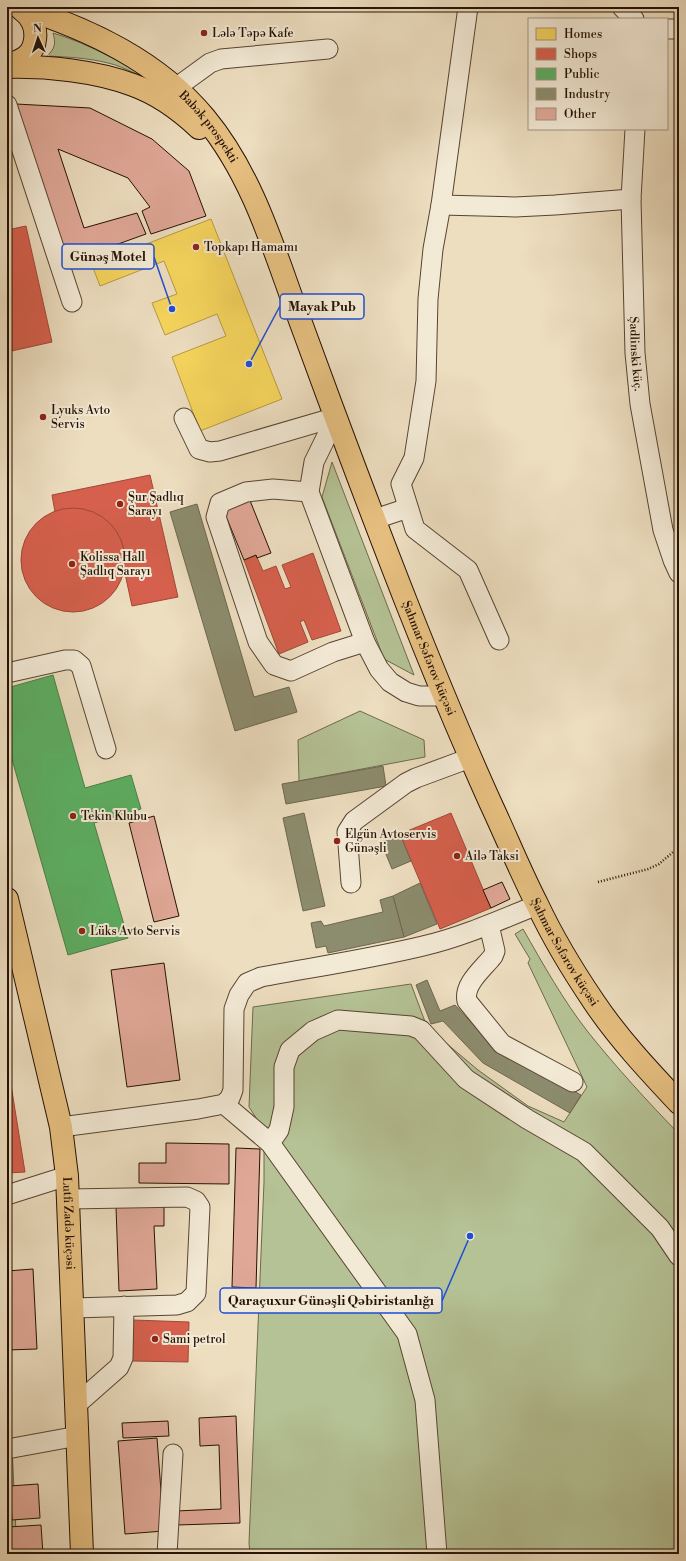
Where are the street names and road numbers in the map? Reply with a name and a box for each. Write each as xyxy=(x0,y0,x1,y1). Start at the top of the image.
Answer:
street label: Babək prospekti xyxy=(175,87,241,166)
street label: Şadlinski küç. xyxy=(626,316,646,392)
street label: Şahmar Səfərov küçəsi xyxy=(398,599,459,718)
street label: Şahmar Səfərov küçəsi xyxy=(527,895,602,1009)
street label: Lutfi Zadə küçəsi xyxy=(59,1177,78,1270)

